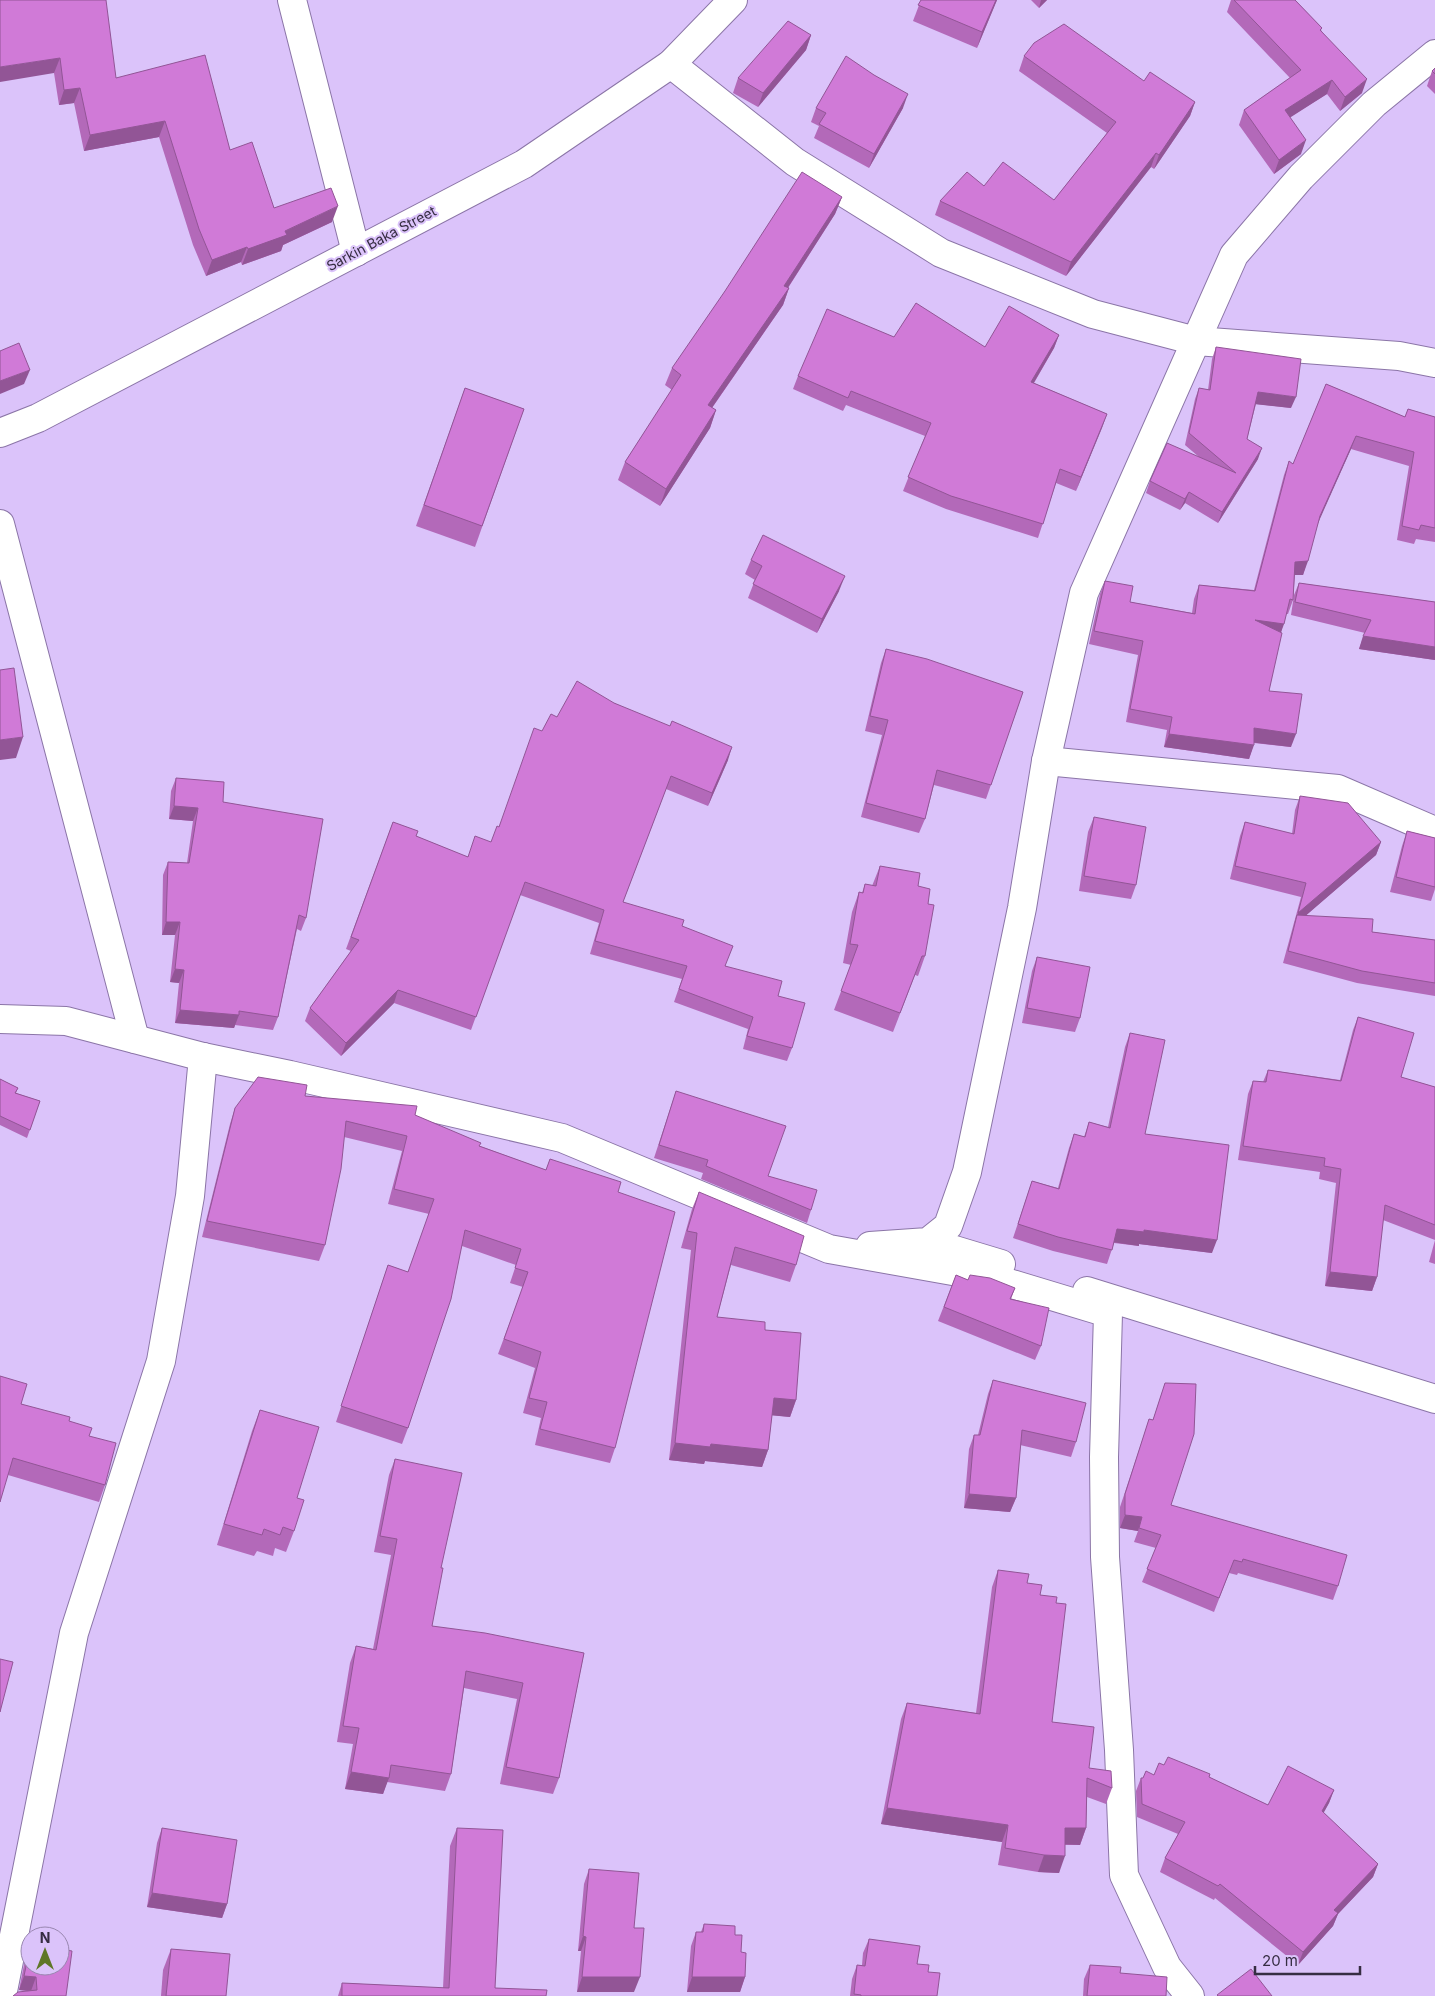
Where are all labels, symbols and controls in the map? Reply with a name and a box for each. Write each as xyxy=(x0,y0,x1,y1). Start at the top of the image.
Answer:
street label: Sarkin Baka Street xyxy=(323,202,439,274)
north arrow xyxy=(20,1926,70,1976)
text: N xyxy=(40,1929,50,1946)
scale bar xyxy=(1255,1944,1360,1976)
text: 20 m xyxy=(1262,1951,1298,1970)

